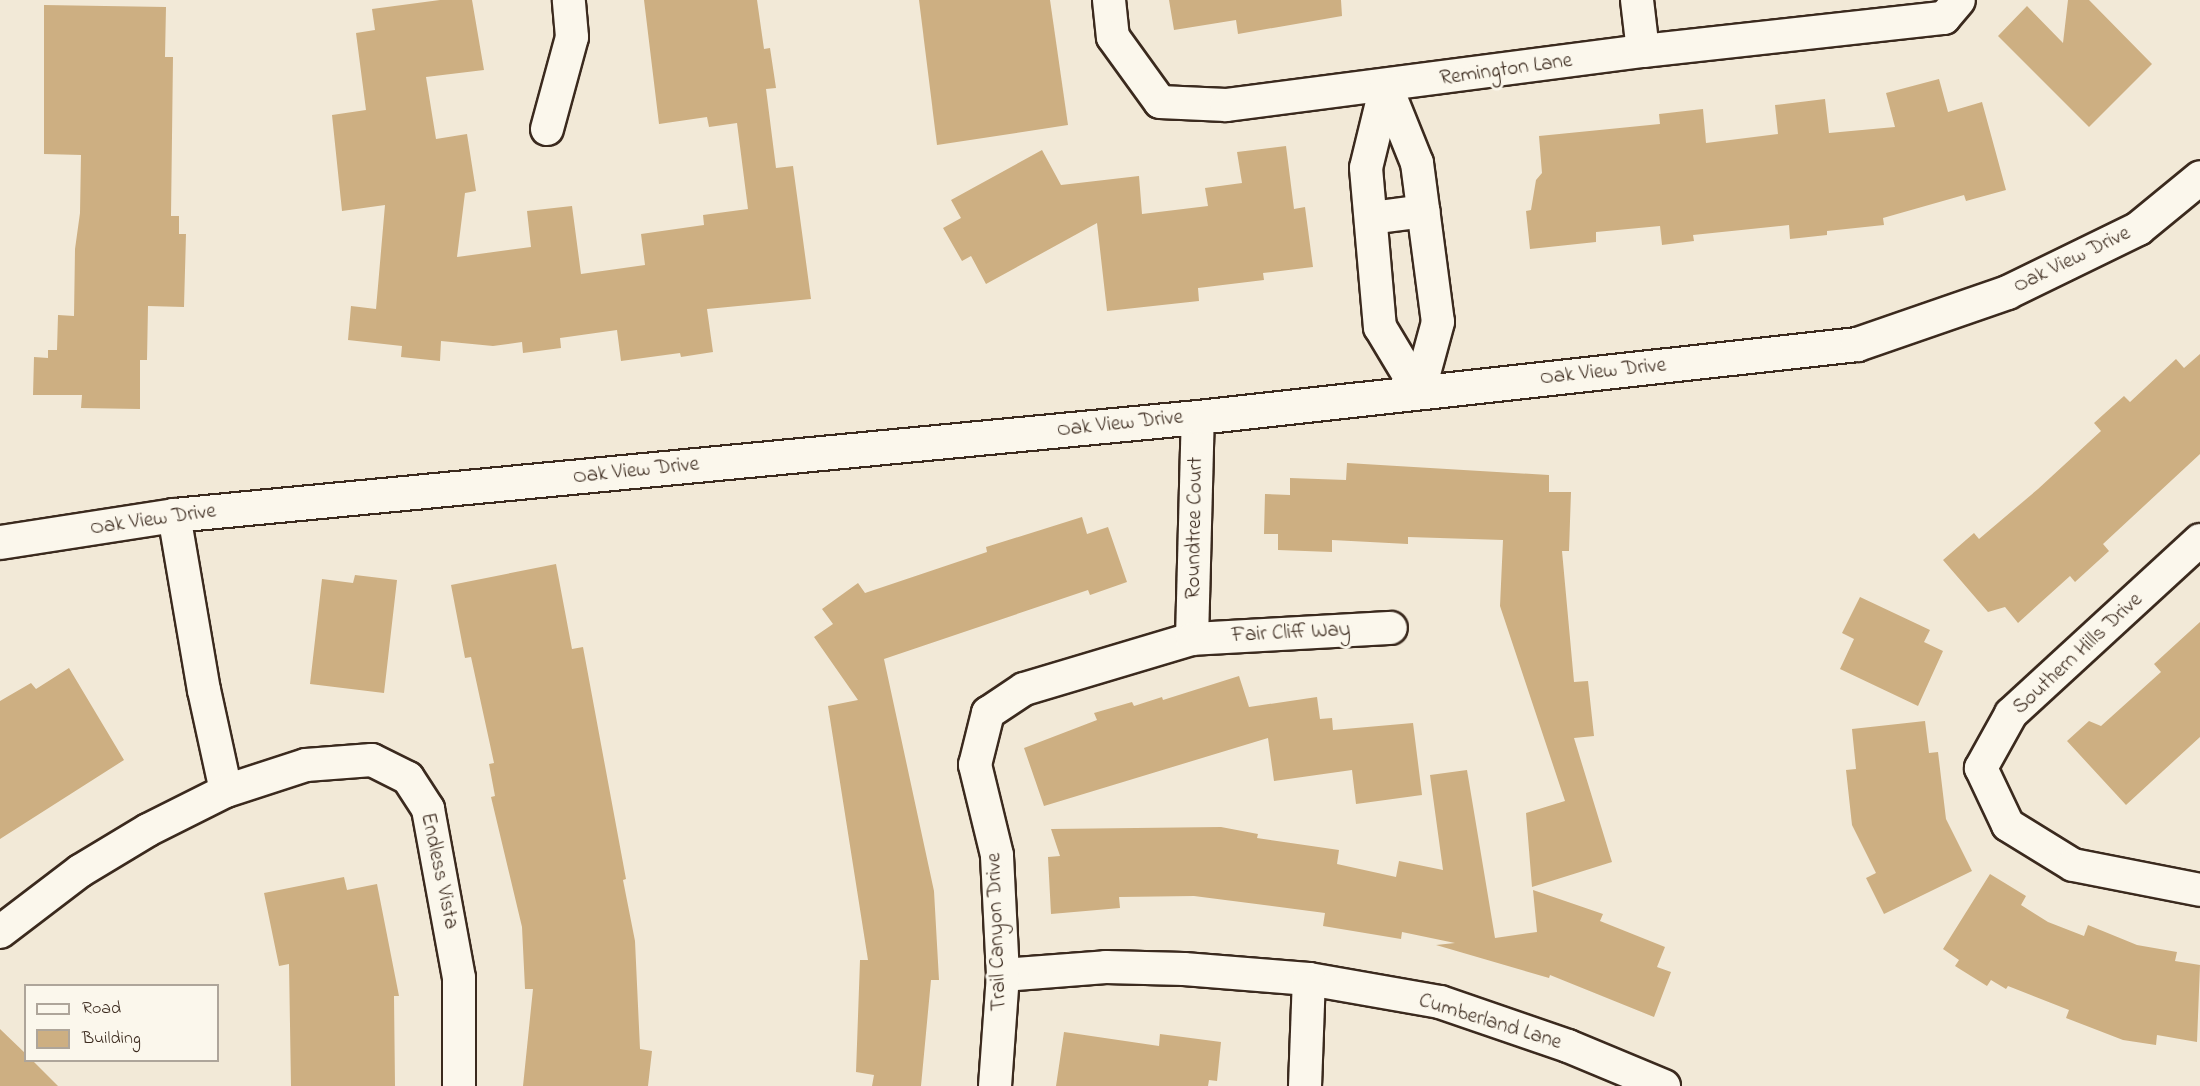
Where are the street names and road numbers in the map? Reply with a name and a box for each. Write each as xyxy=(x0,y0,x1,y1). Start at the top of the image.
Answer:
street label: Remington Lane xyxy=(1438,48,1574,92)
street label: Oak View Drive xyxy=(2010,221,2134,299)
street label: Oak View Drive xyxy=(1539,353,1667,391)
street label: Oak View Drive xyxy=(1056,405,1184,443)
street label: Oak View Drive xyxy=(572,452,700,490)
street label: Roundtree Court xyxy=(1181,457,1209,599)
street label: Oak View Drive xyxy=(89,499,217,541)
street label: Southern Hills Drive xyxy=(2008,588,2148,720)
street label: Fair Cliff Way xyxy=(1231,617,1351,649)
street label: Endless Vista xyxy=(414,811,464,931)
street label: Trail Canyon Drive xyxy=(982,852,1012,1012)
street label: Cumberland Lane xyxy=(1416,988,1564,1056)

